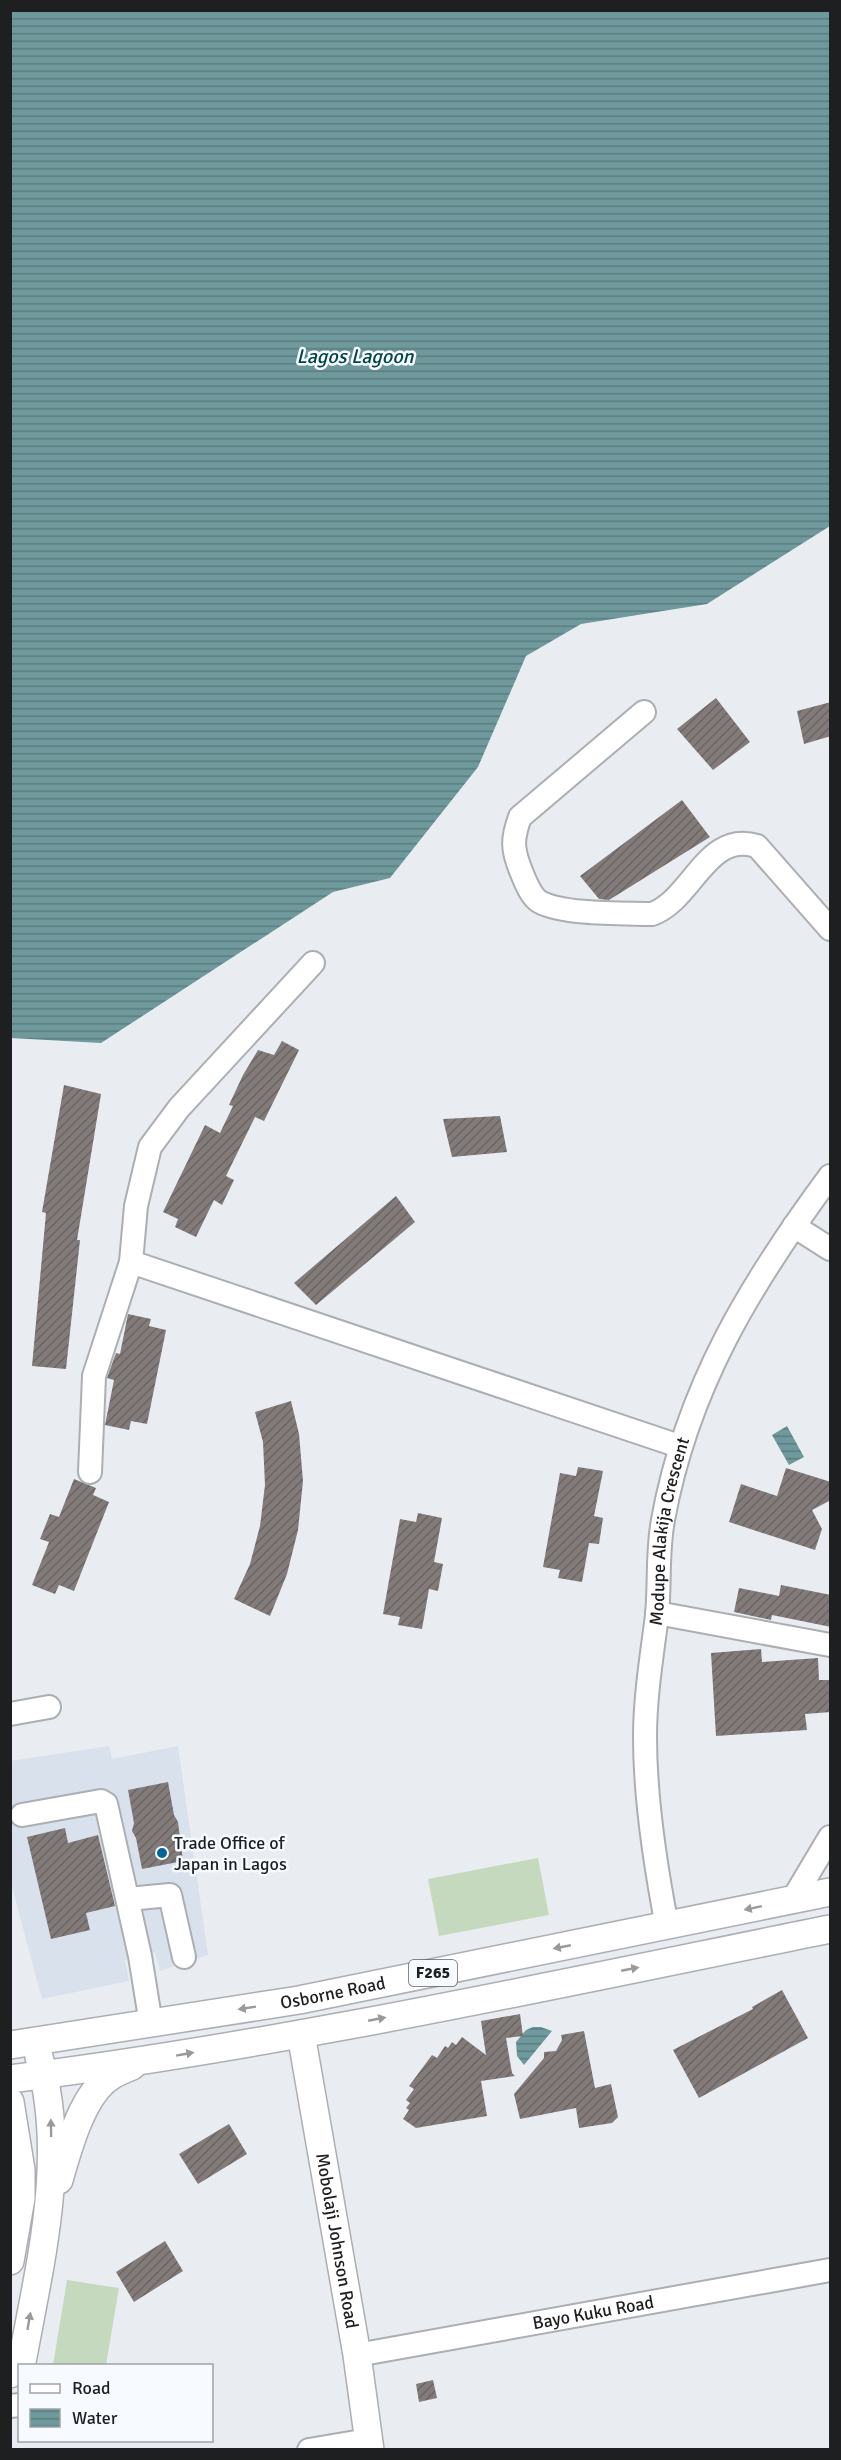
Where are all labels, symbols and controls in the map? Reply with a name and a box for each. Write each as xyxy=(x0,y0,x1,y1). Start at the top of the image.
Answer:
water label: Lagos Lagoon xyxy=(297,344,415,369)
street label: Modupe Alakija Crescent xyxy=(645,1434,694,1627)
place label: Trade Office of Japan in Lagos xyxy=(174,1832,287,1875)
marker: Trade Office of Japan in Lagos xyxy=(155,1846,169,1860)
one-way arrow xyxy=(743,1904,762,1913)
one-way arrow xyxy=(552,1943,571,1953)
road number: F265 xyxy=(409,1960,457,1986)
one-way arrow xyxy=(620,1964,639,1973)
street label: Osborne Road xyxy=(279,1972,387,2014)
one-way arrow xyxy=(237,2004,256,2013)
one-way arrow xyxy=(367,2014,386,2023)
one-way arrow xyxy=(175,2049,194,2058)
one-way arrow xyxy=(46,2118,56,2137)
street label: Mobolaji Johnson Road xyxy=(311,2151,363,2330)
street label: Bayo Kuku Road xyxy=(531,2291,656,2334)
one-way arrow xyxy=(25,2311,34,2330)
legend xyxy=(18,2364,213,2442)
text: Road xyxy=(72,2377,111,2399)
text: Water xyxy=(72,2407,118,2429)

